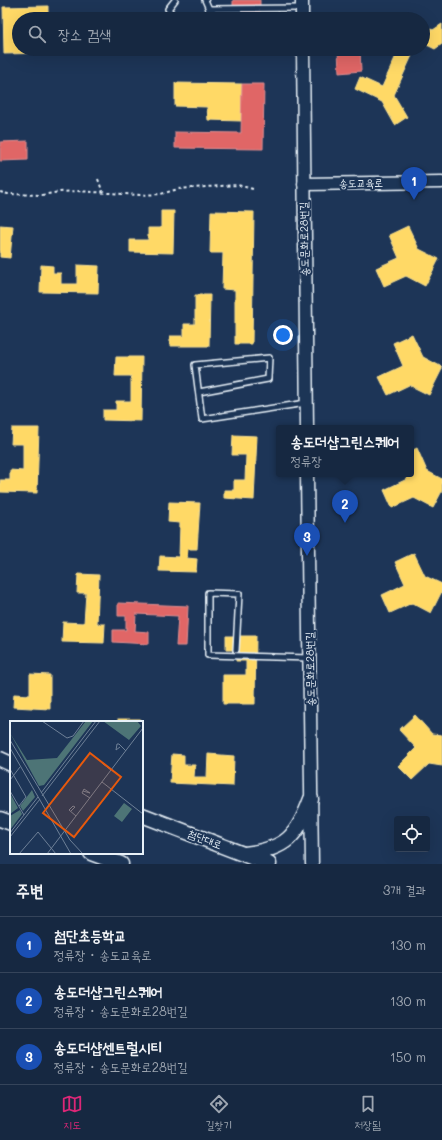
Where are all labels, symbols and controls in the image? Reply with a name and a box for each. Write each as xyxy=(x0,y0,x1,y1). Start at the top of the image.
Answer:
search box xyxy=(12,12,430,56)
icon: search xyxy=(26,23,48,45)
text: 장소 검색 xyxy=(58,24,111,44)
pin: 1 xyxy=(401,167,427,200)
street label: 송도교육로 xyxy=(339,175,383,190)
street label: 송도문화로28번길 xyxy=(295,201,312,277)
your location xyxy=(273,325,293,345)
popup xyxy=(276,425,414,477)
text: 송도더샵그린스퀘어 xyxy=(291,431,399,451)
text: 정류장 xyxy=(291,452,322,469)
pin: 2 xyxy=(332,490,358,523)
pin: 3 xyxy=(294,523,320,556)
street label: 송도문화로28번길 xyxy=(301,631,318,707)
inset map xyxy=(10,721,143,854)
map controls xyxy=(394,816,430,852)
button: locate xyxy=(394,816,430,852)
street label: 첨단대로 xyxy=(186,825,225,852)
text: 주변 xyxy=(16,879,43,901)
text: 3개 결과 xyxy=(383,881,426,898)
text: 첨단초등학교 xyxy=(54,925,126,945)
text: 1 xyxy=(26,936,32,953)
text: 130 m xyxy=(390,936,426,953)
text: 정류장 · 송도교육로 xyxy=(54,946,152,963)
text: 송도더샵그린스퀘어 xyxy=(54,981,163,1001)
text: 2 xyxy=(25,992,33,1009)
text: 130 m xyxy=(390,992,426,1009)
text: 정류장 · 송도문화로28번길 xyxy=(54,1002,188,1019)
text: 송도더샵센트럴시티 xyxy=(54,1037,163,1057)
text: 3 xyxy=(25,1048,33,1065)
text: 150 m xyxy=(390,1048,426,1065)
text: 정류장 · 송도문화로28번길 xyxy=(54,1058,188,1075)
tab: 지도 xyxy=(61,1093,83,1133)
tab: 길찾기 xyxy=(205,1093,232,1133)
tab: 저장됨 xyxy=(354,1093,381,1133)

